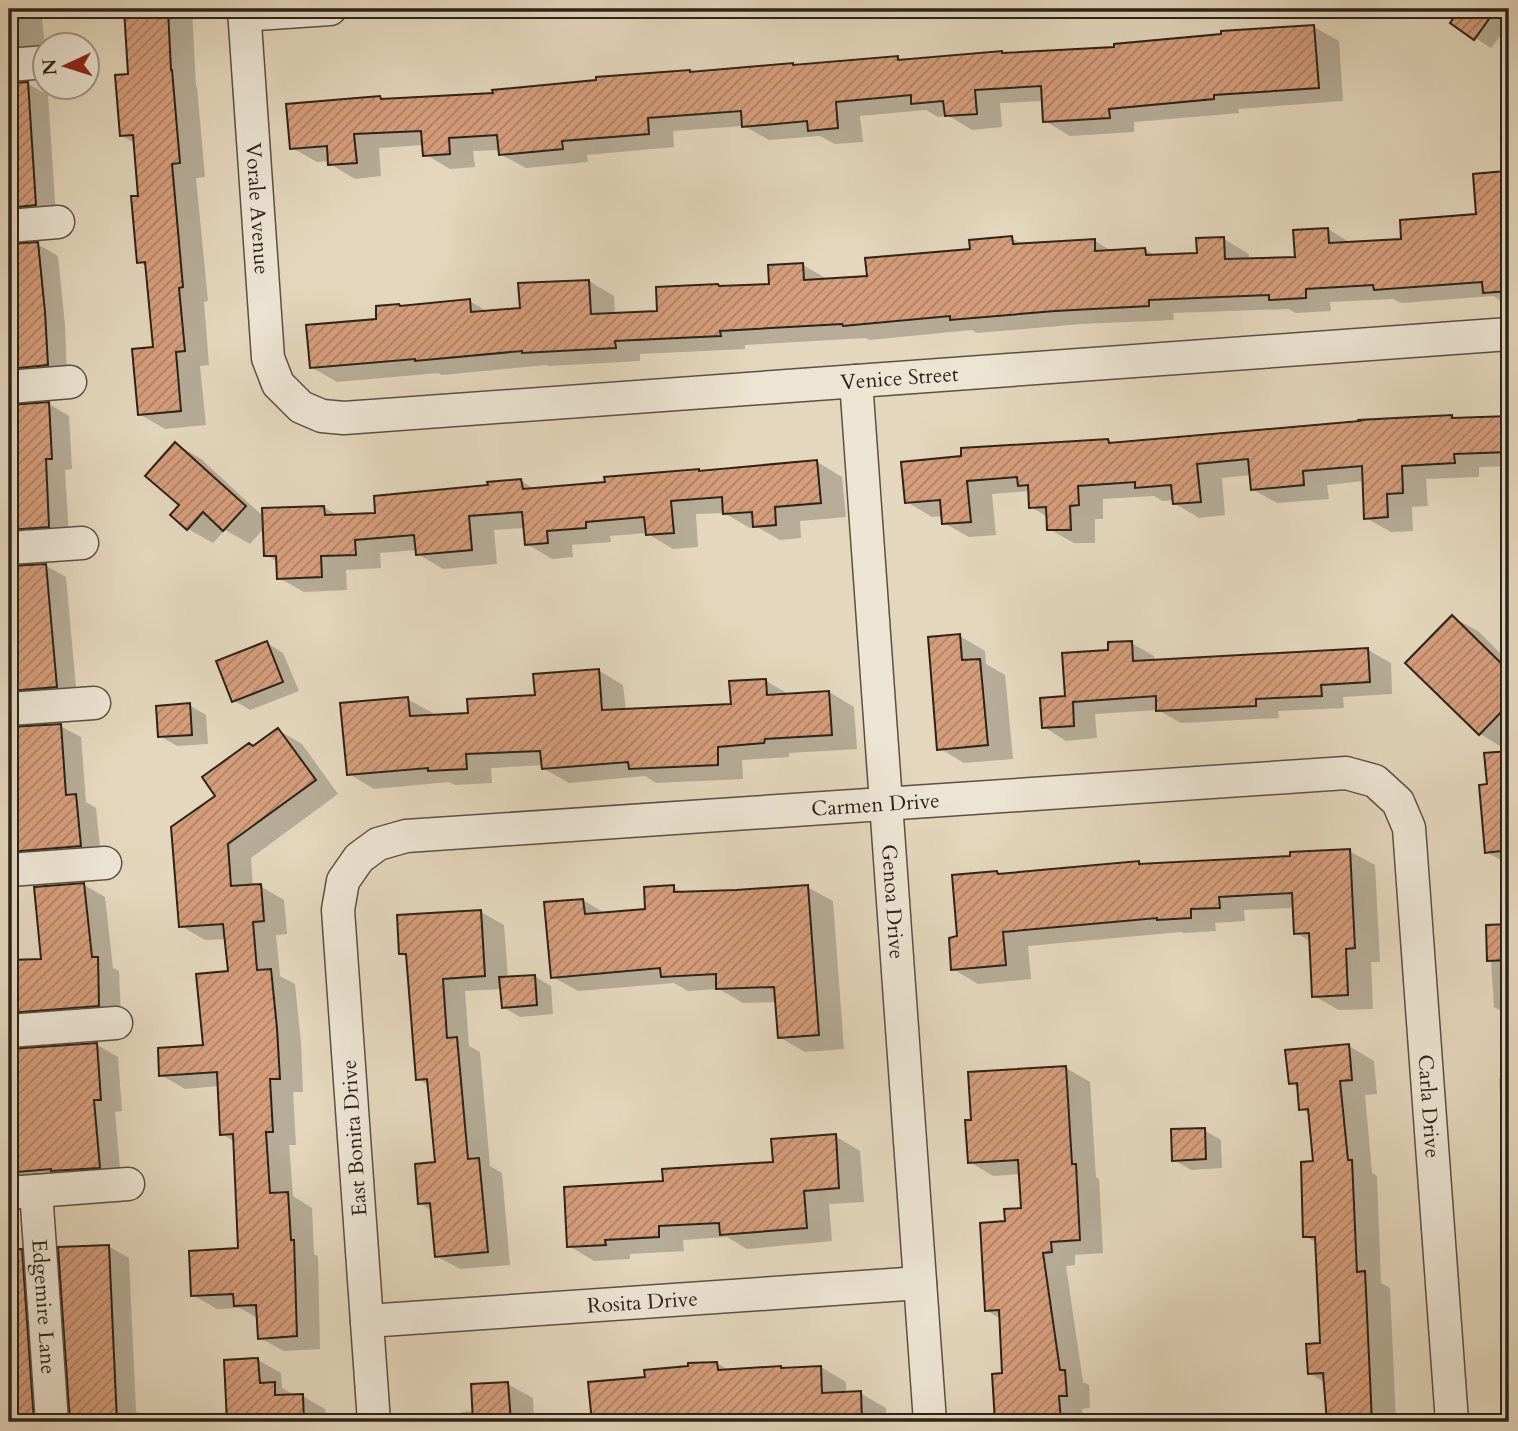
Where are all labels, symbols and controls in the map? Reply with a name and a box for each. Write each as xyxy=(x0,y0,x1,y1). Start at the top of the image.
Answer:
north arrow xyxy=(32,32,102,102)
text: N xyxy=(36,57,64,76)
street label: Vorale Avenue xyxy=(238,142,276,276)
street label: Venice Street xyxy=(839,360,960,397)
street label: Carmen Drive xyxy=(810,786,941,824)
street label: Genoa Drive xyxy=(874,843,911,960)
street label: Carla Drive xyxy=(1410,1054,1447,1159)
street label: East Bonita Drive xyxy=(335,1059,374,1217)
street label: Edgemire Lane xyxy=(24,1238,63,1375)
street label: Rosita Drive xyxy=(586,1284,699,1321)

